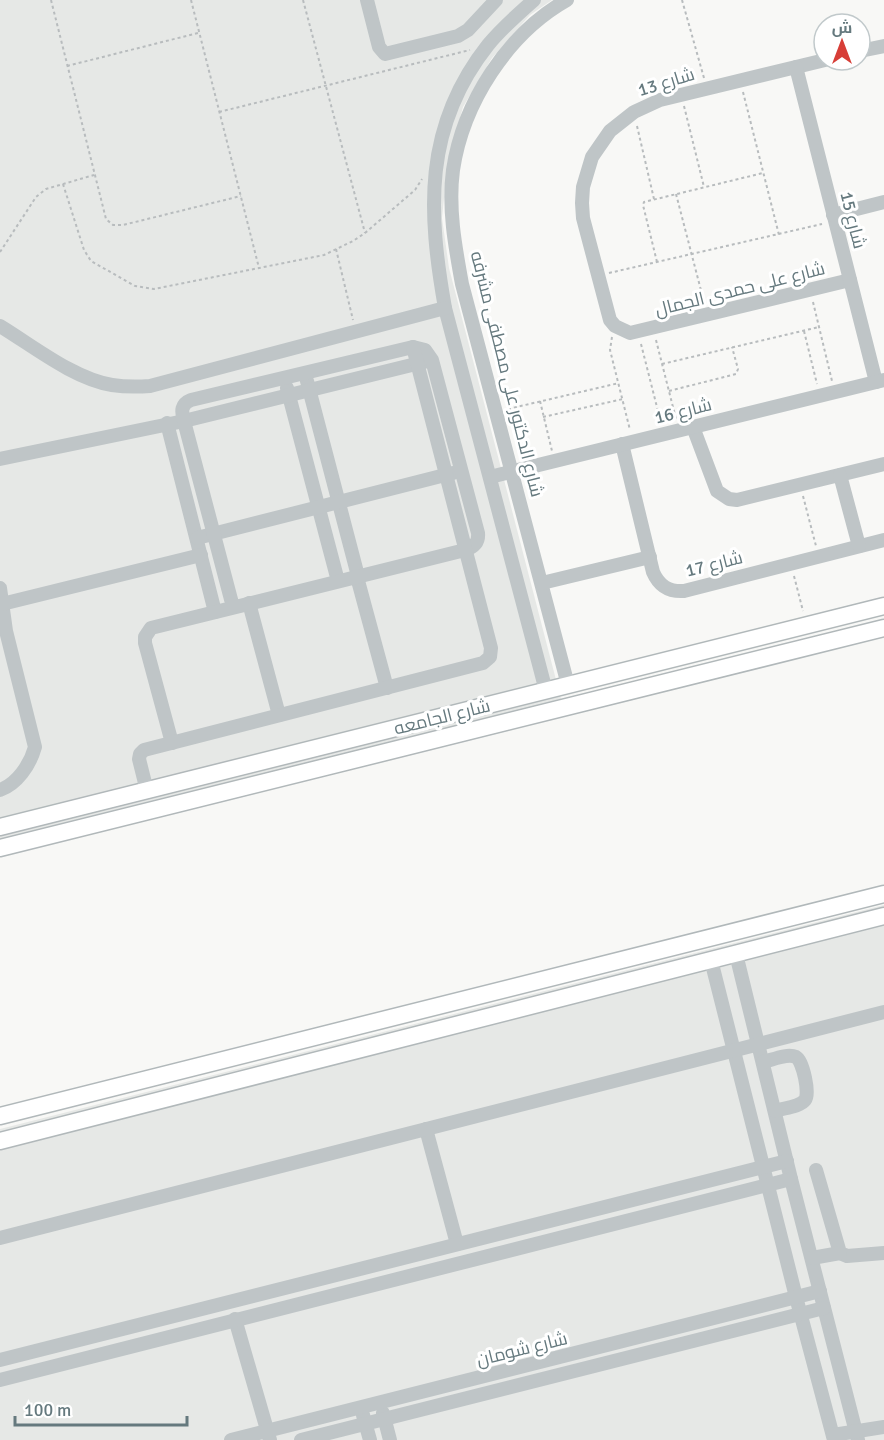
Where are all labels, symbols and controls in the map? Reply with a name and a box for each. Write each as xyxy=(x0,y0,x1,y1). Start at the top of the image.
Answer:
north arrow xyxy=(812,12,872,72)
text: ش xyxy=(832,18,852,38)
street label: شارع 13 xyxy=(635,63,697,102)
street label: شارع 15 xyxy=(834,189,871,251)
street label: شارع الدكتور على مصطفى مشرفه xyxy=(465,249,548,499)
street label: شارع على حمدى الجمال xyxy=(653,257,827,322)
street label: شارع 16 xyxy=(652,393,714,430)
street label: شارع 17 xyxy=(683,546,745,583)
street label: شارع الجامعه xyxy=(392,694,493,741)
street label: شارع شومان xyxy=(474,1327,570,1372)
scale bar xyxy=(15,1389,188,1427)
text: 100 m xyxy=(24,1399,71,1421)

